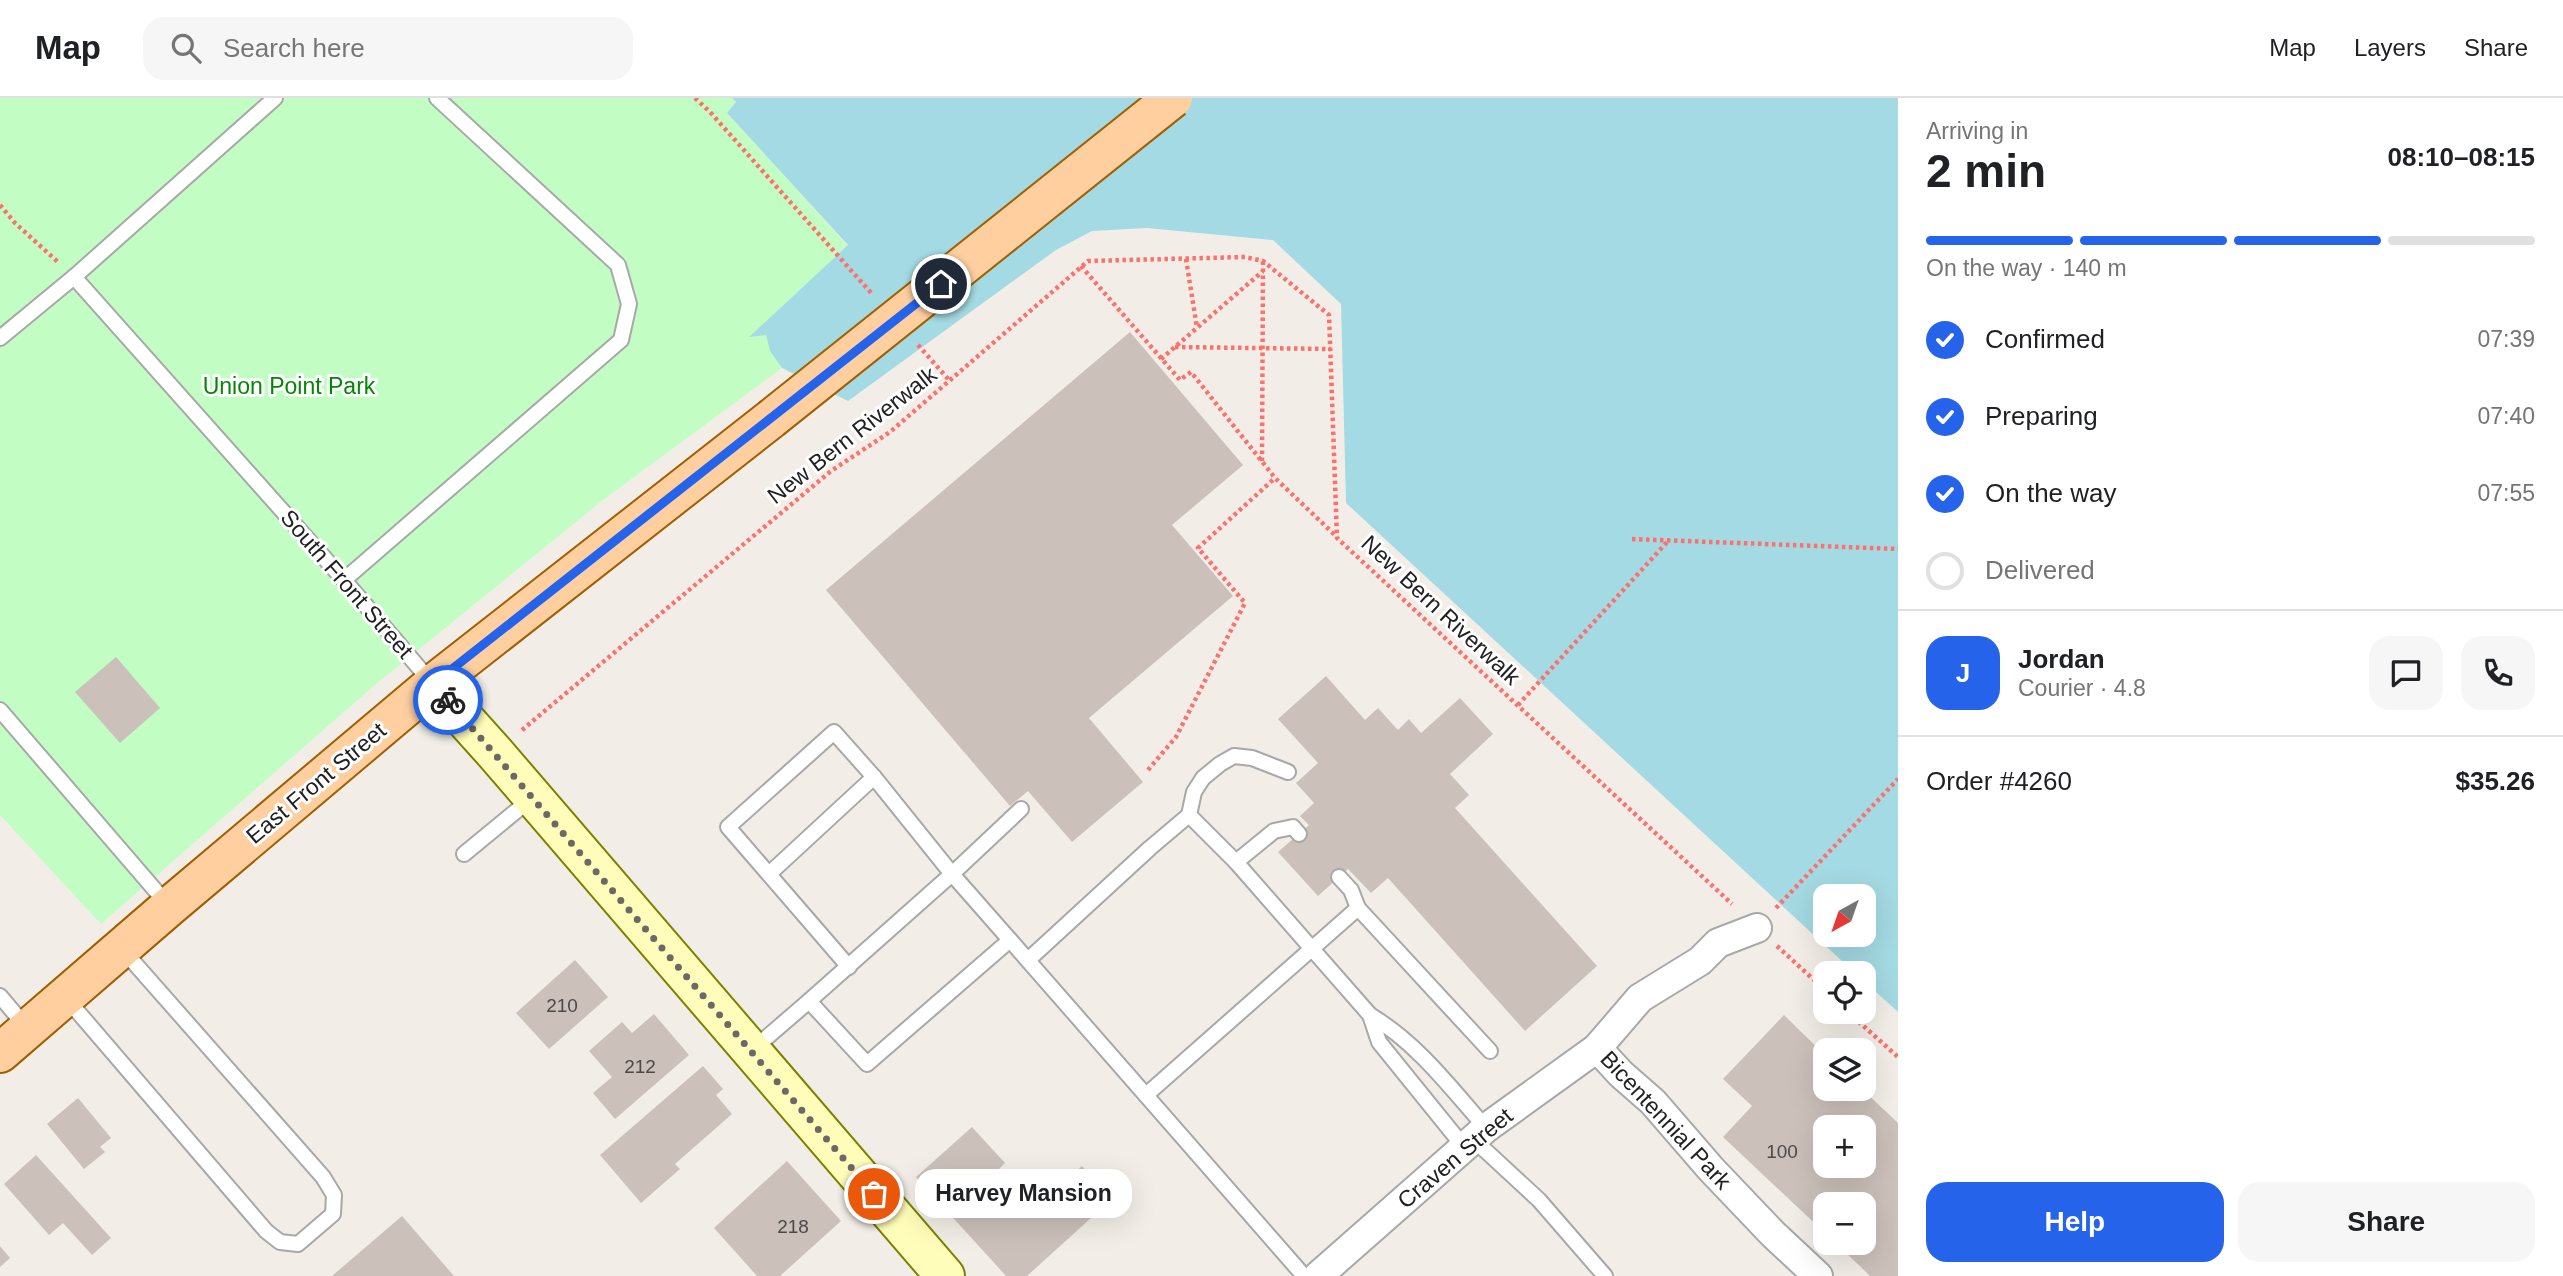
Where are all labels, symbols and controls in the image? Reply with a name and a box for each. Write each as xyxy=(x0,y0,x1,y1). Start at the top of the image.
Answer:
search box xyxy=(143,17,633,80)
text: Map xyxy=(35,29,101,66)
icon: search xyxy=(167,29,205,67)
text: Search here xyxy=(223,33,365,63)
text: Map xyxy=(2269,34,2316,61)
text: Layers xyxy=(2354,34,2426,61)
text: Share xyxy=(2464,34,2528,61)
text: Arriving in xyxy=(1926,118,2028,144)
text: 08:10–08:15 xyxy=(2388,142,2535,172)
text: 2 min xyxy=(1926,145,2046,197)
pin xyxy=(911,254,971,314)
text: On the way · 140 m xyxy=(1926,255,2127,281)
icon: home xyxy=(922,265,960,303)
icon: check xyxy=(1926,321,1964,359)
text: Confirmed xyxy=(1985,324,2105,354)
text: 07:39 xyxy=(2477,326,2535,352)
street label: New Bern Riverwalk xyxy=(762,361,942,509)
park label: Union Point Park xyxy=(203,373,376,399)
icon: check xyxy=(1926,398,1964,436)
text: Preparing xyxy=(1985,401,2098,431)
text: 07:40 xyxy=(2477,403,2535,429)
icon: check xyxy=(1926,475,1964,513)
text: On the way xyxy=(1985,478,2117,508)
text: 07:55 xyxy=(2477,480,2535,506)
street label: South Front Street xyxy=(276,505,419,664)
street label: New Bern Riverwalk xyxy=(1356,530,1526,690)
text: Delivered xyxy=(1985,555,2095,585)
button: chat xyxy=(2369,636,2443,710)
button: phone xyxy=(2461,636,2535,710)
text: Jordan xyxy=(2018,644,2105,674)
text: J xyxy=(1956,658,1970,688)
courier xyxy=(413,665,483,735)
text: Courier · 4.8 xyxy=(2018,675,2146,701)
icon: bike xyxy=(429,681,467,719)
street label: East Front Street xyxy=(241,717,391,849)
text: Order #4260 xyxy=(1926,766,2072,796)
text: $35.26 xyxy=(2455,766,2535,796)
north arrow xyxy=(1813,884,1876,947)
map controls xyxy=(1813,884,1876,1255)
button: locate xyxy=(1813,961,1876,1024)
house number: 210 xyxy=(546,995,578,1016)
button: layers xyxy=(1813,1038,1876,1101)
street label: Bicentennial Park xyxy=(1595,1046,1737,1195)
house number: 212 xyxy=(624,1056,656,1077)
street label: Craven Street xyxy=(1392,1102,1518,1214)
button: + xyxy=(1813,1115,1876,1178)
house number: 100 xyxy=(1766,1141,1798,1162)
pin xyxy=(844,1164,904,1224)
callout: Harvey Mansion xyxy=(916,1170,1133,1218)
icon: bag xyxy=(855,1175,893,1213)
text: Harvey Mansion xyxy=(935,1180,1112,1206)
button: Help xyxy=(1926,1182,2224,1262)
button: Share xyxy=(2238,1182,2535,1262)
button: − xyxy=(1813,1192,1876,1255)
house number: 218 xyxy=(777,1216,809,1237)

